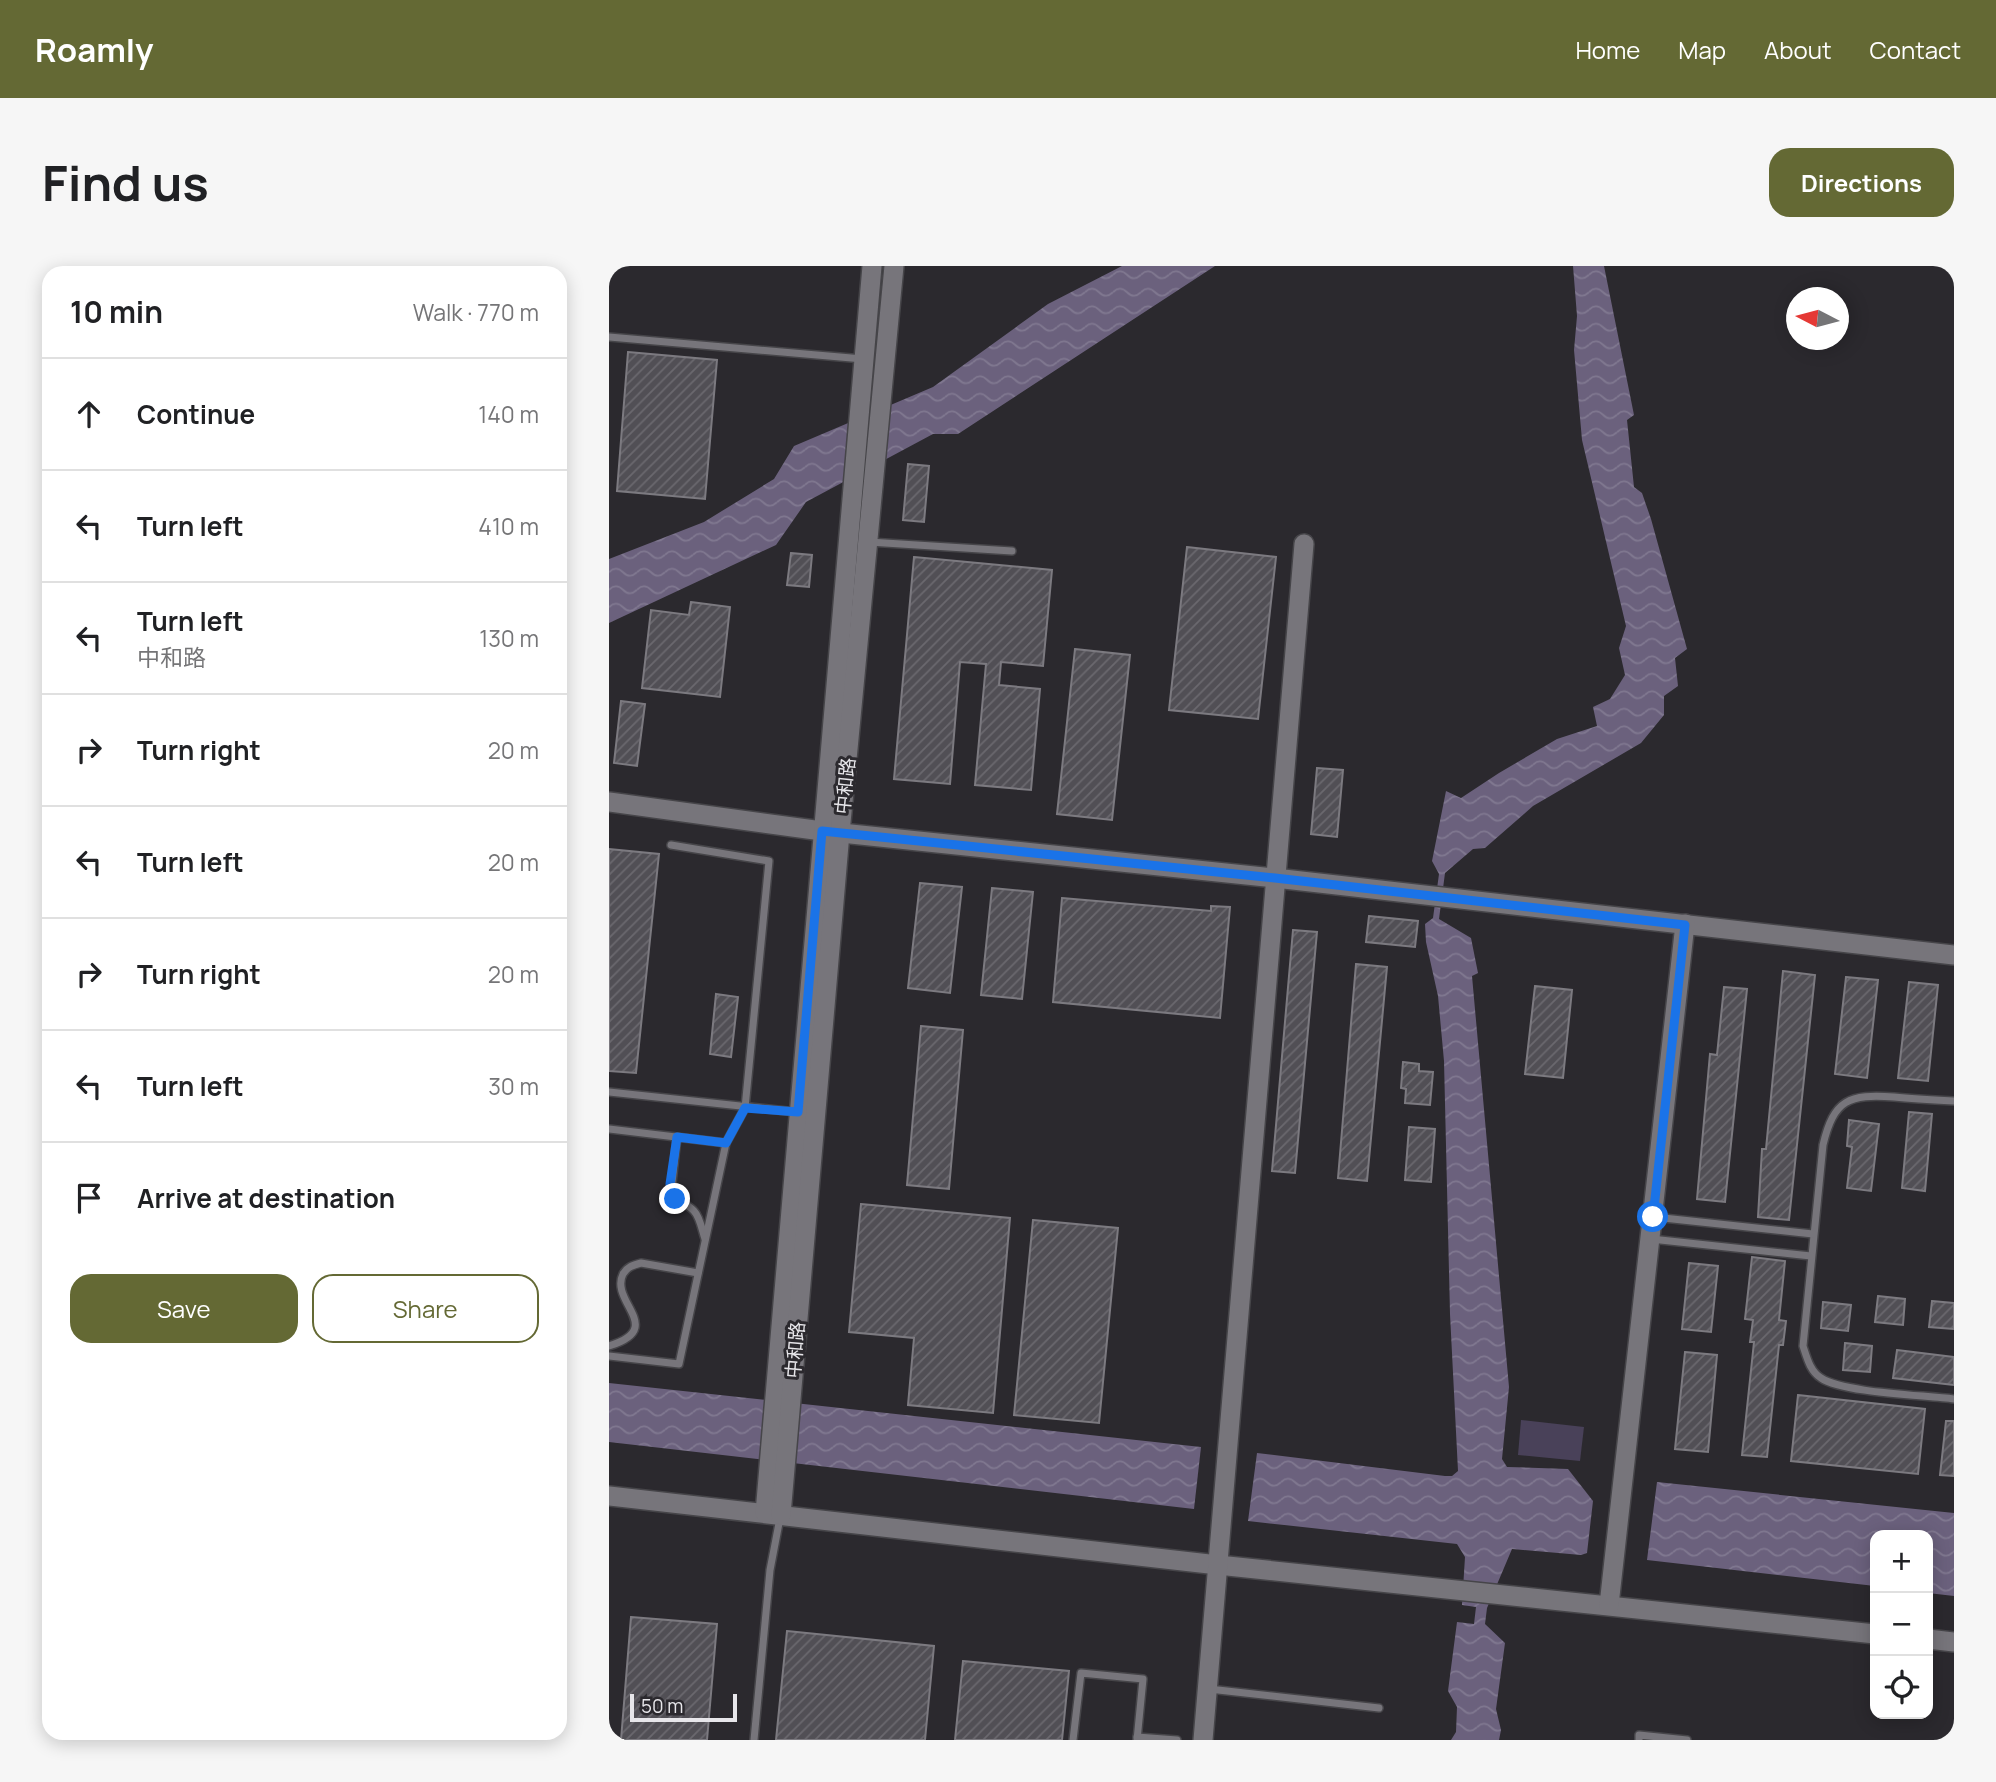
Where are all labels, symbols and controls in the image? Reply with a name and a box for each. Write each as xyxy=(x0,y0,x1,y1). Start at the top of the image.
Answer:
text: Roamly xyxy=(35,27,154,72)
text: Home xyxy=(1575,33,1640,66)
text: Map xyxy=(1678,33,1726,66)
text: About xyxy=(1764,33,1832,66)
text: Contact xyxy=(1870,33,1961,66)
button: Directions xyxy=(1769,148,1954,217)
text: Find us xyxy=(42,149,209,216)
north arrow xyxy=(1786,287,1849,350)
text: 10 min xyxy=(70,291,163,332)
text: Walk · 770 m xyxy=(413,296,539,328)
icon: ahead xyxy=(70,395,108,433)
text: Continue xyxy=(137,396,255,432)
text: 140 m xyxy=(478,398,539,430)
icon: left xyxy=(70,507,108,545)
text: Turn left xyxy=(137,508,244,544)
text: 410 m xyxy=(478,510,539,542)
text: Turn left xyxy=(137,603,244,639)
icon: left xyxy=(70,619,108,657)
text: 130 m xyxy=(479,622,539,654)
text: 中和路 xyxy=(137,641,206,673)
icon: right xyxy=(70,731,108,769)
text: Turn right xyxy=(137,732,261,768)
text: 20 m xyxy=(488,734,539,766)
street label: 中和路 xyxy=(829,756,861,816)
icon: left xyxy=(70,843,108,881)
text: Turn left xyxy=(137,844,244,880)
text: 20 m xyxy=(488,846,539,878)
icon: right xyxy=(70,955,108,993)
text: Turn right xyxy=(137,956,261,992)
text: 20 m xyxy=(488,958,539,990)
icon: left xyxy=(70,1067,108,1105)
text: Turn left xyxy=(137,1068,244,1104)
text: 30 m xyxy=(488,1070,539,1102)
icon: arrive xyxy=(70,1179,108,1217)
text: Arrive at destination xyxy=(137,1180,395,1216)
route end xyxy=(659,1183,690,1214)
route start xyxy=(1637,1201,1668,1232)
button: Save xyxy=(70,1274,298,1343)
button: Share xyxy=(312,1274,539,1343)
street label: 中和路 xyxy=(780,1320,810,1380)
map controls xyxy=(1870,1530,1933,1719)
button: + xyxy=(1870,1530,1933,1593)
button: − xyxy=(1870,1593,1933,1656)
button: locate xyxy=(1870,1656,1933,1719)
scale bar xyxy=(630,1691,737,1723)
text: 50 m xyxy=(641,1693,683,1719)

